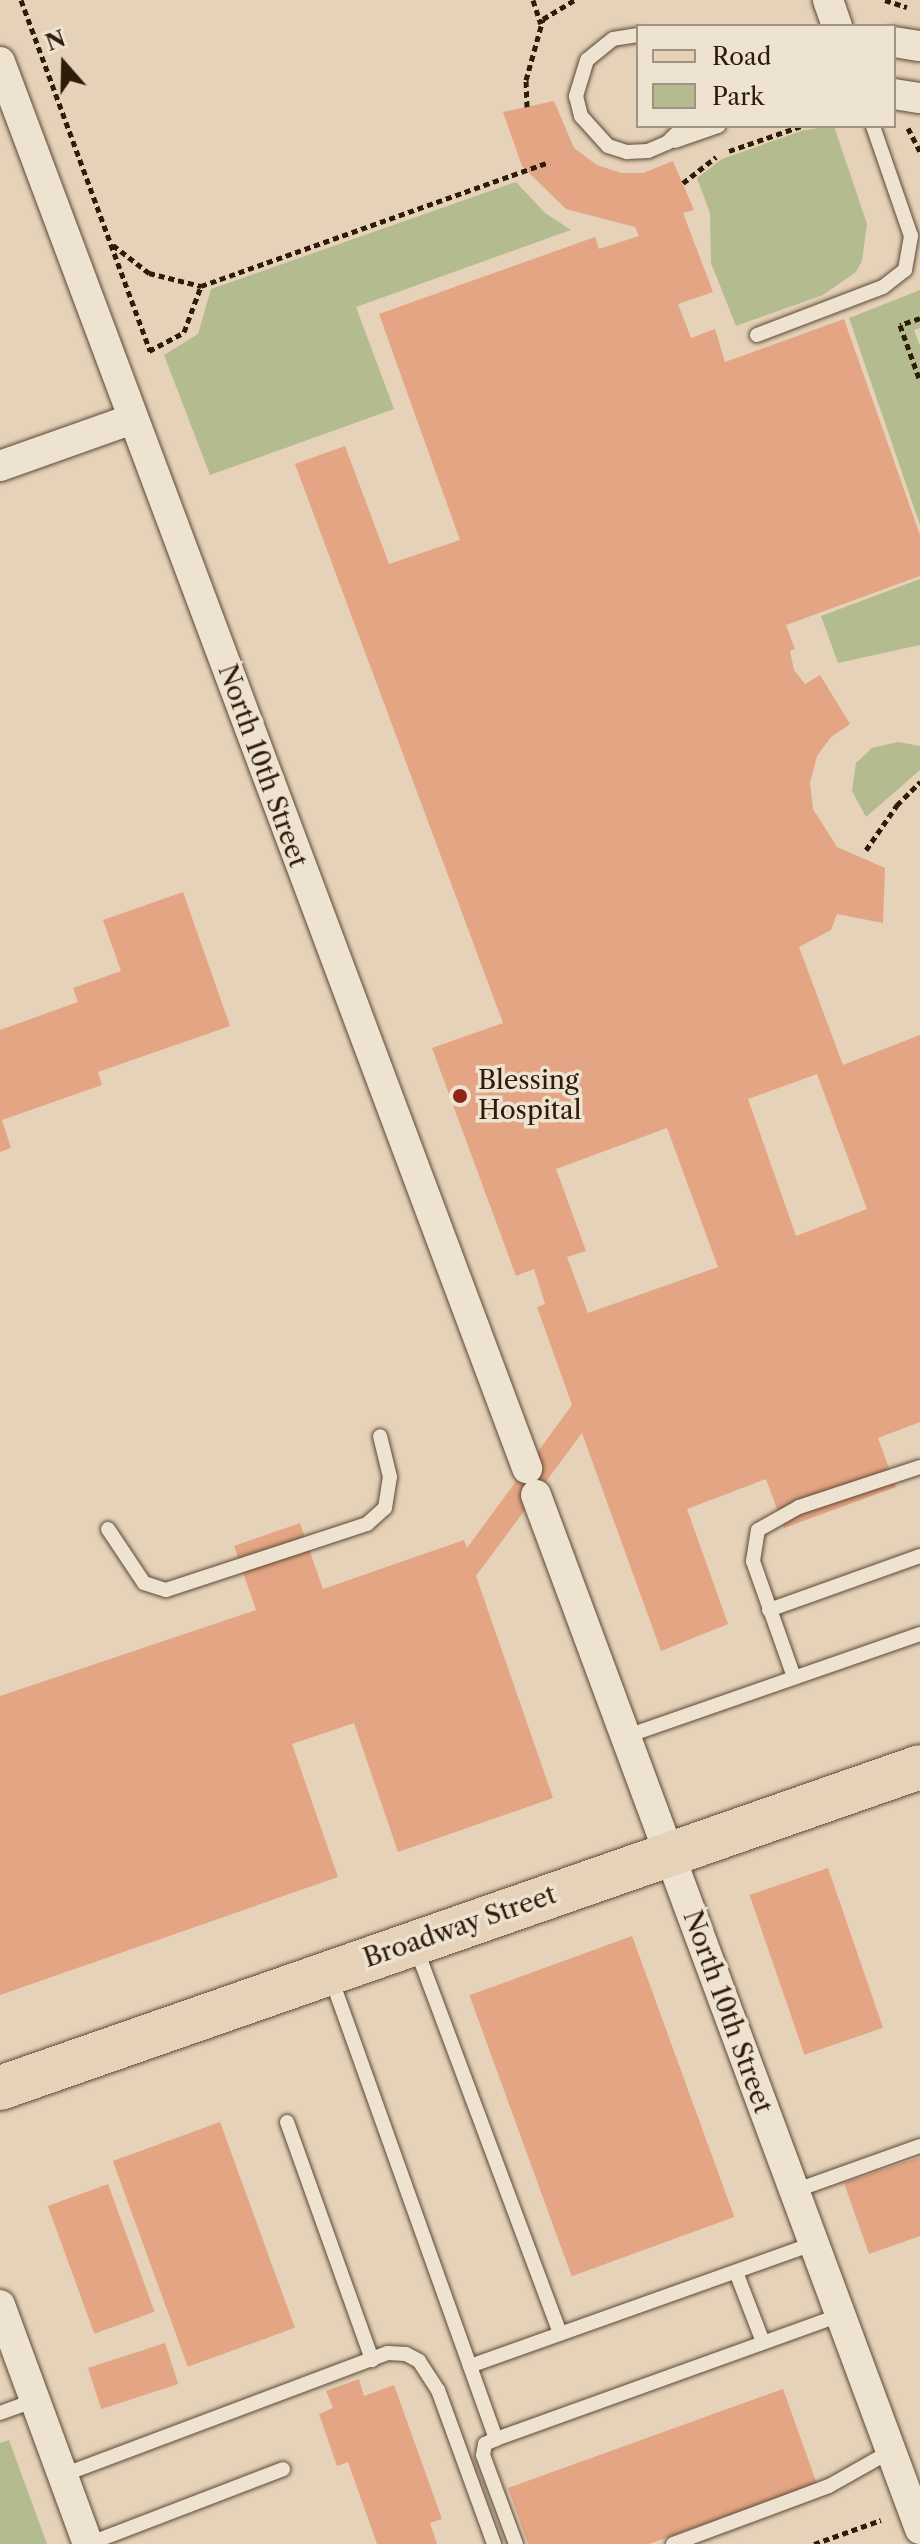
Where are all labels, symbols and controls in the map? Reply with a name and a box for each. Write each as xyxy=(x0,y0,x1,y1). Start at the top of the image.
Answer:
north arrow xyxy=(24,24,104,104)
legend xyxy=(636,24,896,128)
text: N xyxy=(42,25,69,57)
text: Road xyxy=(712,42,771,71)
text: Park xyxy=(712,82,764,111)
street label: North 10th Street xyxy=(211,660,313,872)
place label: Blessing Hospital xyxy=(478,1065,581,1126)
marker: Blessing Hospital xyxy=(449,1085,471,1107)
street label: Broadway Street xyxy=(359,1879,561,1975)
street label: North 10th Street xyxy=(676,1906,778,2118)

